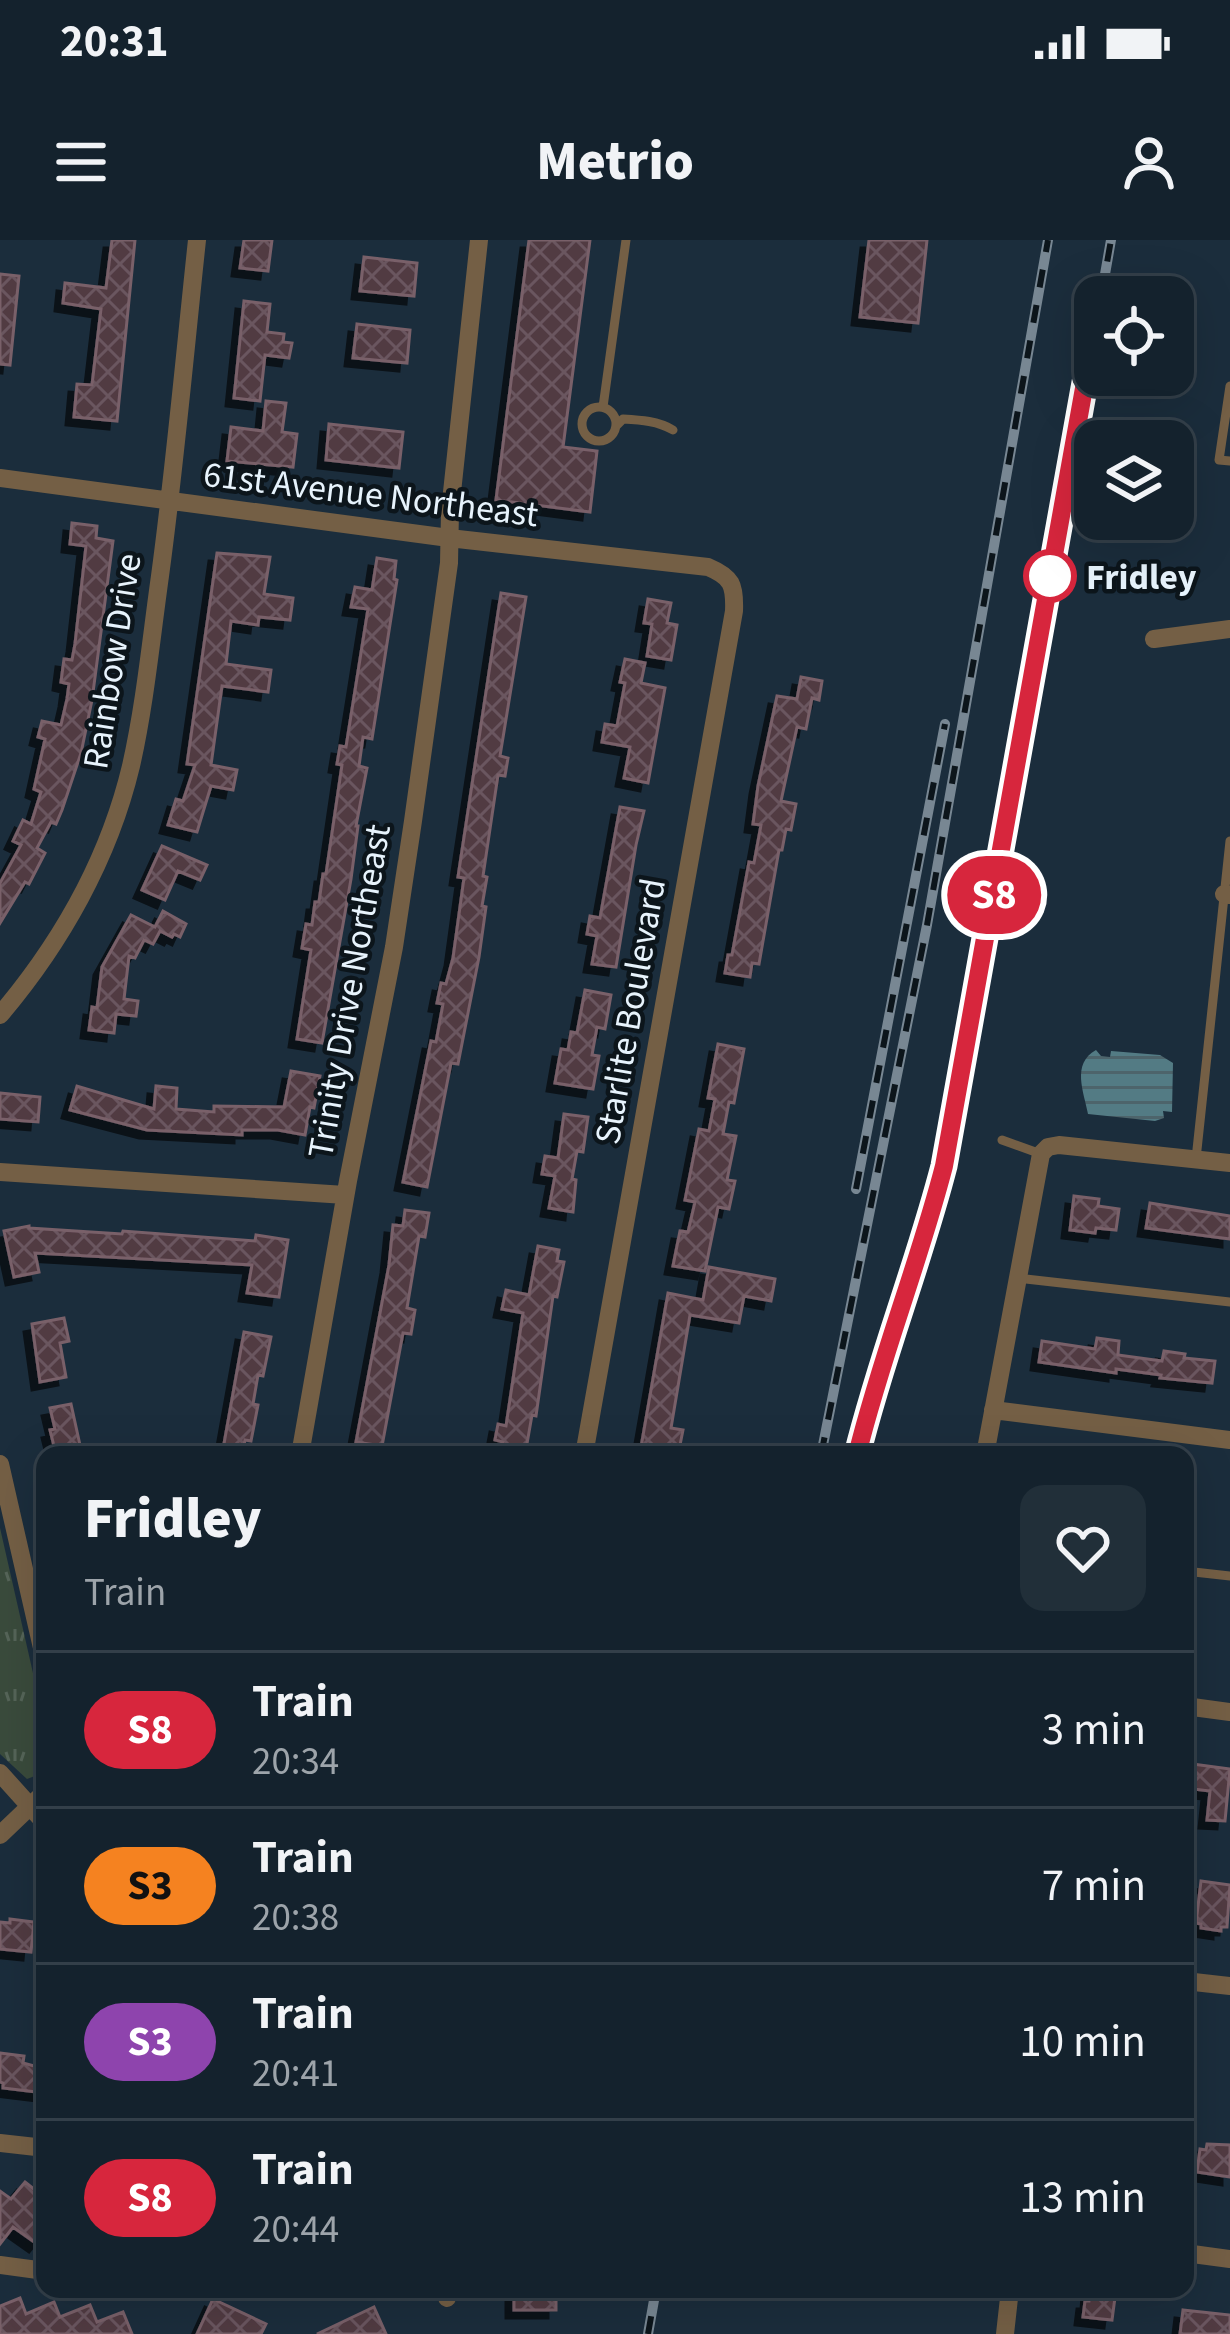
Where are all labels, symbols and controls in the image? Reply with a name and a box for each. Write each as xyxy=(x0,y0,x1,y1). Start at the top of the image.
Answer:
text: 20:31 xyxy=(60,10,169,74)
text: Metrio xyxy=(536,124,694,201)
icon: menu xyxy=(48,129,114,195)
icon: person xyxy=(1116,129,1182,195)
map controls xyxy=(1074,276,1194,540)
button: locate xyxy=(1074,276,1194,396)
button: layers xyxy=(1074,420,1194,540)
street label: 61st Avenue Northeast xyxy=(201,449,541,540)
street label: Rainbow Drive xyxy=(70,550,155,773)
marker: Fridley xyxy=(1025,551,1075,601)
place label: Fridley xyxy=(1086,552,1197,603)
street label: Trinity Drive Northeast xyxy=(295,820,404,1162)
line badge: S8 xyxy=(940,856,1048,934)
text: S8 xyxy=(971,865,1017,925)
street label: Starlite Boulevard xyxy=(582,874,679,1148)
text: Fridley xyxy=(84,1479,262,1560)
button: heart xyxy=(1020,1485,1146,1611)
text: Train xyxy=(84,1565,166,1621)
text: Train xyxy=(252,1670,354,1734)
text: 3 min xyxy=(1042,1698,1146,1762)
text: S8 xyxy=(127,1700,173,1760)
text: 20:34 xyxy=(252,1734,339,1790)
text: Train xyxy=(252,1826,354,1890)
text: 7 min xyxy=(1042,1854,1146,1918)
text: S3 xyxy=(127,1856,173,1916)
text: 20:38 xyxy=(252,1890,339,1946)
text: Train xyxy=(252,1982,354,2046)
text: 10 min xyxy=(1019,2010,1146,2074)
text: S3 xyxy=(127,2012,173,2072)
text: 20:41 xyxy=(252,2046,339,2102)
text: Train xyxy=(252,2138,354,2202)
text: 13 min xyxy=(1019,2166,1146,2230)
text: S8 xyxy=(127,2168,173,2228)
text: 20:44 xyxy=(252,2202,339,2258)

